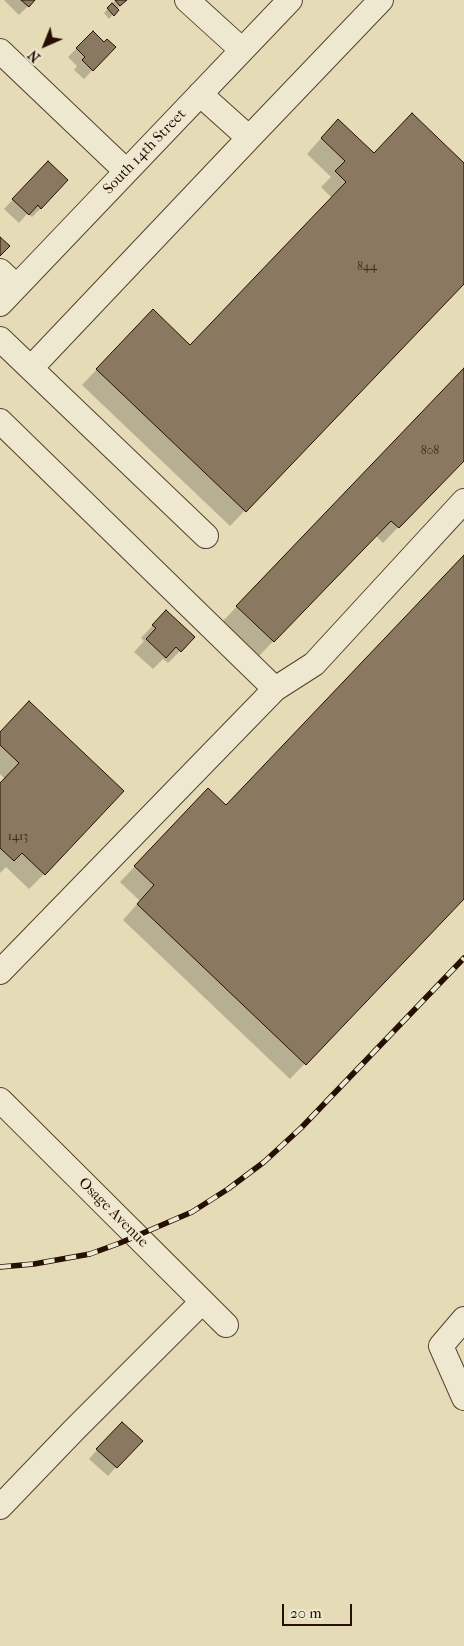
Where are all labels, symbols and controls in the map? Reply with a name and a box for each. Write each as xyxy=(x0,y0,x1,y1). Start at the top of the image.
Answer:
north arrow xyxy=(20,20,70,70)
text: N xyxy=(25,46,44,66)
street label: South 14th Street xyxy=(100,106,190,198)
house number: 844 xyxy=(357,260,377,274)
house number: 808 xyxy=(421,444,439,458)
house number: 1413 xyxy=(8,830,28,844)
street label: Osage Avenue xyxy=(74,1174,152,1252)
scale bar xyxy=(284,1594,354,1626)
text: 20 m xyxy=(290,1604,322,1622)

